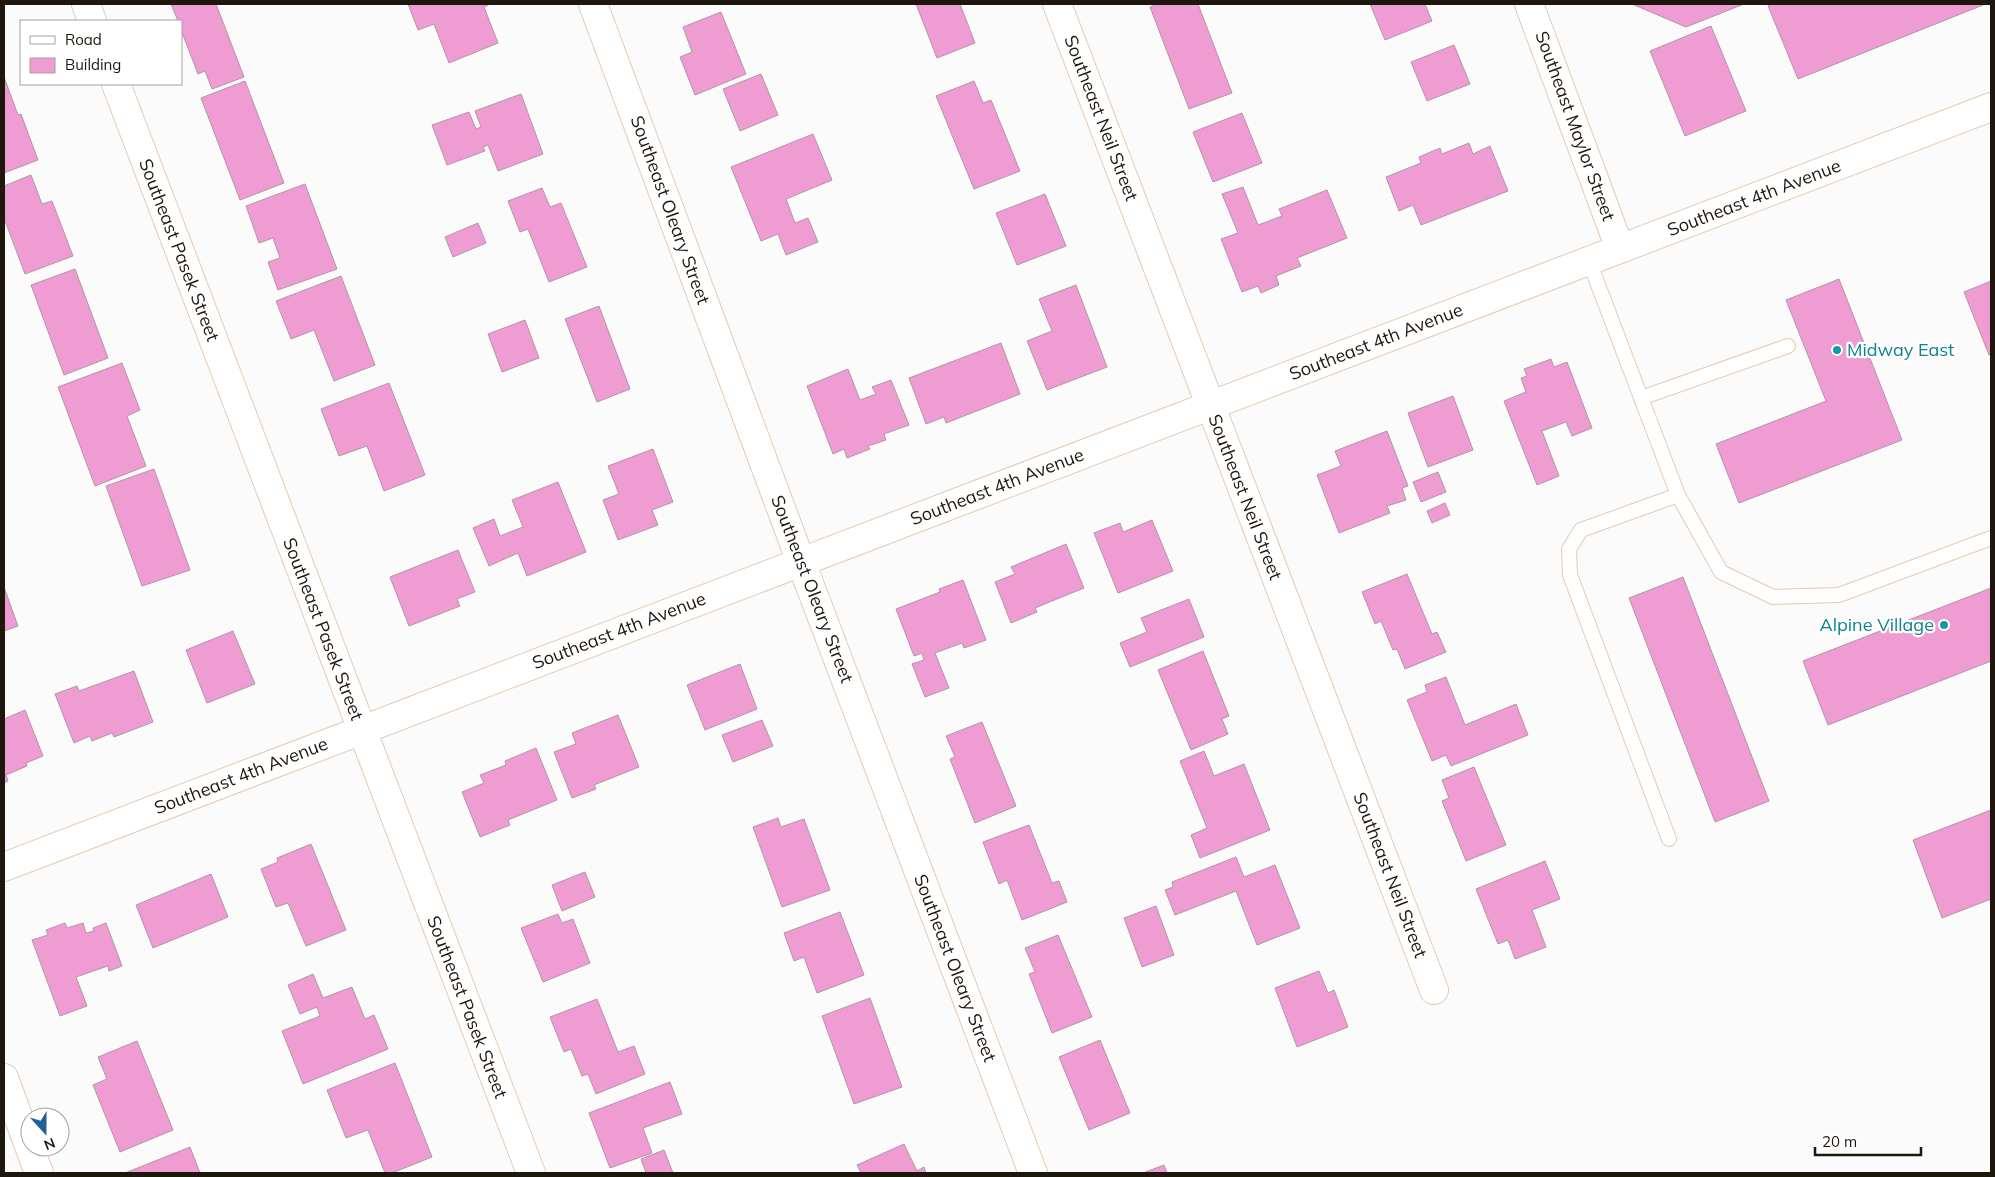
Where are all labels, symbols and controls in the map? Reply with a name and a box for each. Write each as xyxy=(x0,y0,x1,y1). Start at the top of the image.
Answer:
legend xyxy=(20,20,182,85)
street label: Southeast Maylor Street xyxy=(1530,28,1621,224)
text: Road xyxy=(65,30,102,49)
street label: Southeast Neil Street xyxy=(1059,32,1144,204)
text: Building xyxy=(65,55,121,74)
street label: Southeast Oleary Street xyxy=(626,112,715,307)
street label: Southeast 4th Avenue xyxy=(1664,154,1844,241)
street label: Southeast Pasek Street xyxy=(134,155,225,344)
street label: Southeast 4th Avenue xyxy=(1286,298,1466,385)
place label: Midway East xyxy=(1847,338,1954,361)
marker: Midway East xyxy=(1831,344,1843,356)
street label: Southeast Neil Street xyxy=(1203,411,1288,583)
street label: Southeast 4th Avenue xyxy=(907,443,1087,530)
street label: Southeast Oleary Street xyxy=(766,492,859,686)
street label: Southeast Pasek Street xyxy=(278,534,369,723)
street label: Southeast 4th Avenue xyxy=(529,587,709,674)
place label: Alpine Village xyxy=(1820,613,1934,636)
marker: Alpine Village xyxy=(1938,619,1950,631)
street label: Southeast 4th Avenue xyxy=(151,732,331,819)
street label: Southeast Neil Street xyxy=(1348,789,1433,961)
street label: Southeast Oleary Street xyxy=(909,871,1002,1065)
street label: Southeast Pasek Street xyxy=(422,912,513,1101)
north arrow xyxy=(20,1107,70,1157)
scale bar xyxy=(1815,1124,1921,1156)
text: 20 m xyxy=(1822,1132,1857,1151)
text: N xyxy=(41,1134,58,1154)

